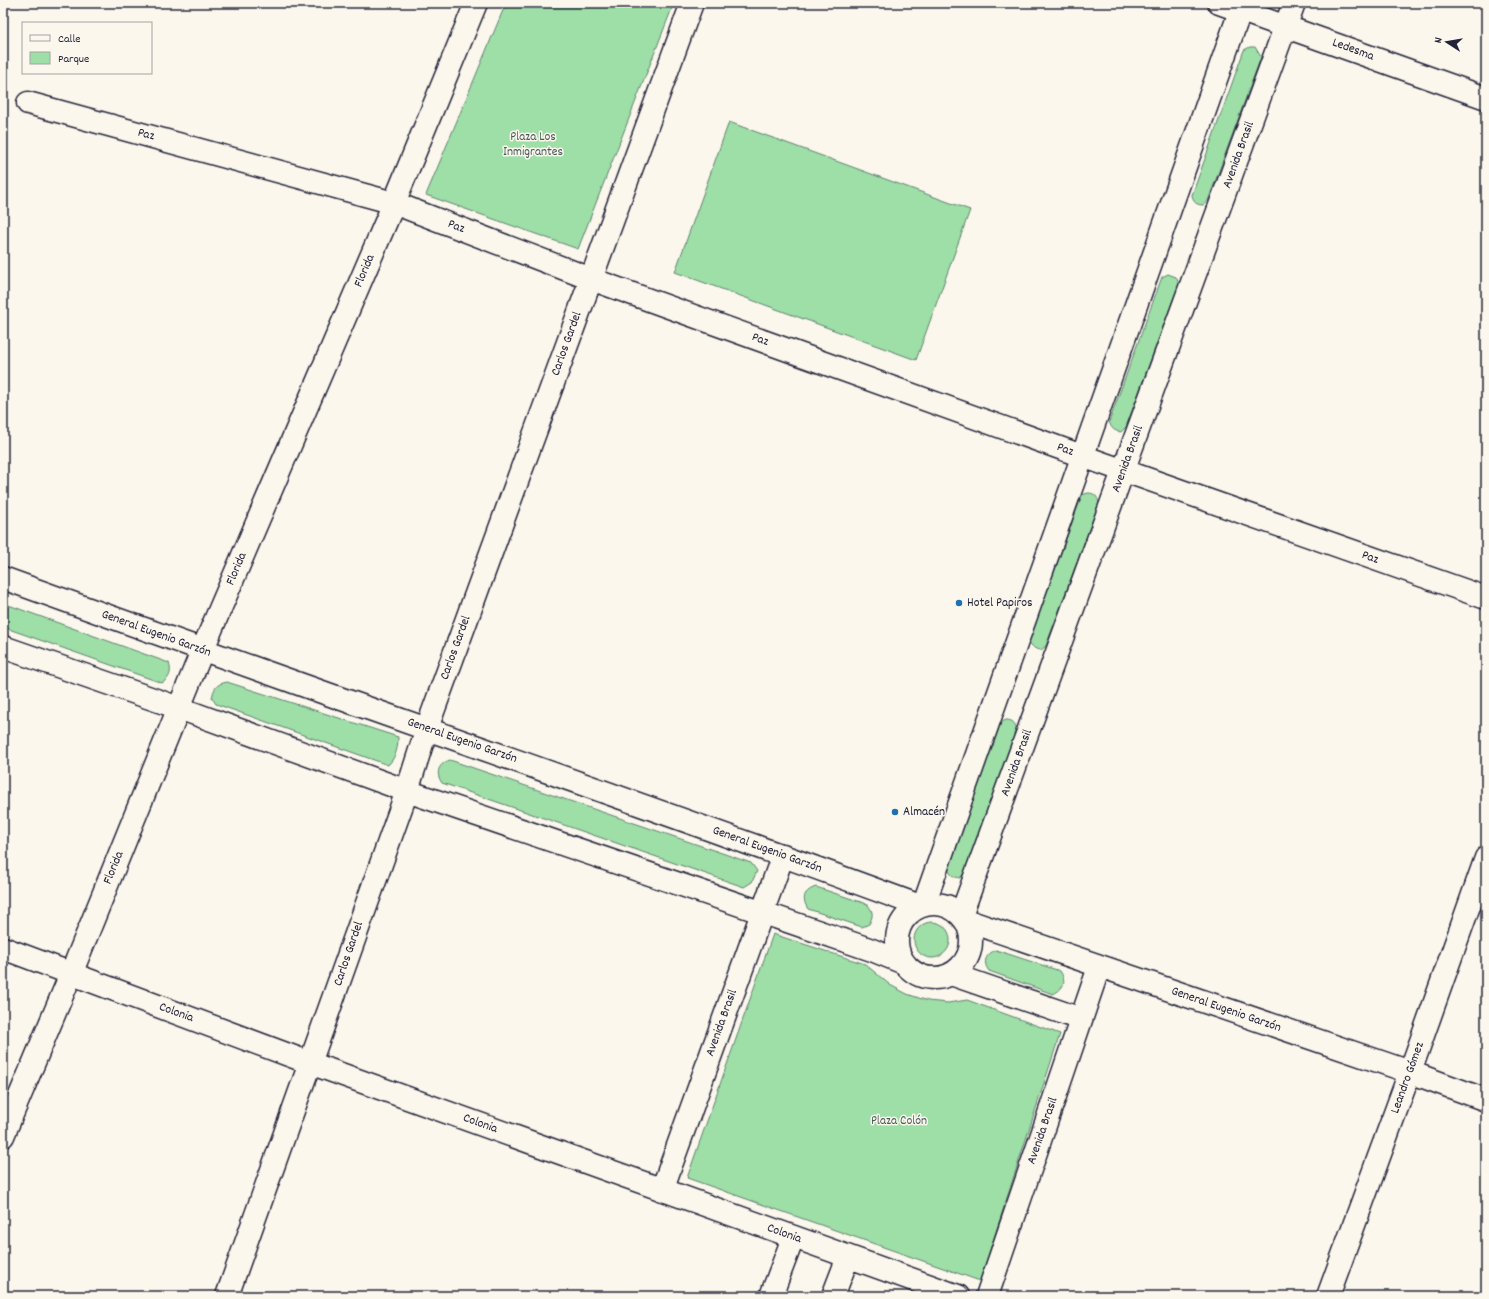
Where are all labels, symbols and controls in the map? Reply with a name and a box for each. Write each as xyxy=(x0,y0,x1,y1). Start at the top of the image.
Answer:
legend xyxy=(22,22,152,74)
north arrow xyxy=(1427,22,1467,62)
text: Calle xyxy=(58,31,81,48)
street label: Ledesma xyxy=(1329,34,1377,67)
text: N xyxy=(1431,35,1448,45)
text: Parque xyxy=(58,51,89,68)
street label: Avenida Brasil xyxy=(1218,119,1260,191)
street label: Paz xyxy=(135,124,157,146)
park label: Plaza Los Inmigrantes xyxy=(503,128,563,162)
street label: Paz xyxy=(445,215,467,239)
street label: Florida xyxy=(350,251,381,290)
street label: Carlos Gardel xyxy=(547,309,587,379)
street label: Paz xyxy=(749,328,771,352)
street label: Avenida Brasil xyxy=(1107,423,1149,495)
street label: Paz xyxy=(1054,438,1076,462)
street label: Paz xyxy=(1359,546,1381,570)
street label: Florida xyxy=(222,549,253,588)
place label: Hotel Papiros xyxy=(967,594,1032,613)
marker: Hotel Papiros xyxy=(954,598,964,608)
street label: General Eugenio Garzón xyxy=(99,605,213,663)
street label: Carlos Gardel xyxy=(436,613,476,683)
street label: General Eugenio Garzón xyxy=(404,713,520,769)
street label: Avenida Brasil xyxy=(996,727,1038,799)
place label: Almacén xyxy=(903,803,945,822)
marker: Almacén xyxy=(890,807,900,817)
street label: General Eugenio Garzón xyxy=(710,821,824,879)
street label: Florida xyxy=(99,848,130,887)
street label: Carlos Gardel xyxy=(329,919,369,989)
street label: General Eugenio Garzón xyxy=(1168,982,1284,1038)
street label: Avenida Brasil xyxy=(701,987,743,1059)
street label: Colonia xyxy=(156,998,197,1028)
street label: Leandro Gómez xyxy=(1386,1040,1430,1116)
street label: Avenida Brasil xyxy=(1023,1095,1063,1167)
street label: Colonia xyxy=(460,1109,501,1139)
park label: Plaza Colón xyxy=(871,1112,927,1131)
street label: Colonia xyxy=(764,1219,805,1249)

